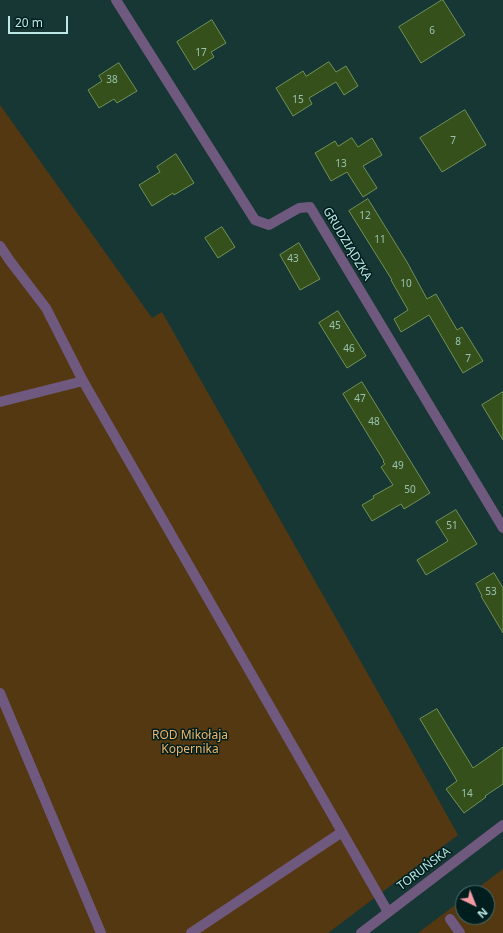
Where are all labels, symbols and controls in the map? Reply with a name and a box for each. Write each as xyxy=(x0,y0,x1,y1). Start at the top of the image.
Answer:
scale bar xyxy=(10,8,70,34)
text: 20 m xyxy=(15,14,43,31)
house number: 6 xyxy=(429,25,435,37)
house number: 17 xyxy=(195,47,207,59)
house number: 38 xyxy=(106,74,118,86)
house number: 15 xyxy=(292,94,304,106)
house number: 7 xyxy=(450,135,456,147)
house number: 13 xyxy=(335,158,347,170)
street label: GRUDZIĄDZKA xyxy=(320,205,374,283)
house number: 12 xyxy=(359,210,371,222)
house number: 11 xyxy=(374,234,386,246)
house number: 43 xyxy=(287,253,299,265)
house number: 10 xyxy=(400,278,412,290)
house number: 45 xyxy=(329,320,341,332)
house number: 8 xyxy=(455,336,461,348)
house number: 46 xyxy=(343,343,355,355)
house number: 7 xyxy=(465,353,471,365)
house number: 47 xyxy=(354,393,366,405)
house number: 48 xyxy=(368,416,380,428)
house number: 49 xyxy=(392,460,404,472)
house number: 50 xyxy=(404,484,416,496)
house number: 51 xyxy=(446,520,458,532)
house number: 53 xyxy=(485,586,497,598)
park label: ROD Mikołaja Kopernika xyxy=(152,729,228,757)
house number: 14 xyxy=(461,788,473,800)
street label: TORUŃSKA xyxy=(395,844,453,894)
north arrow xyxy=(455,885,495,925)
text: N xyxy=(474,905,491,922)

